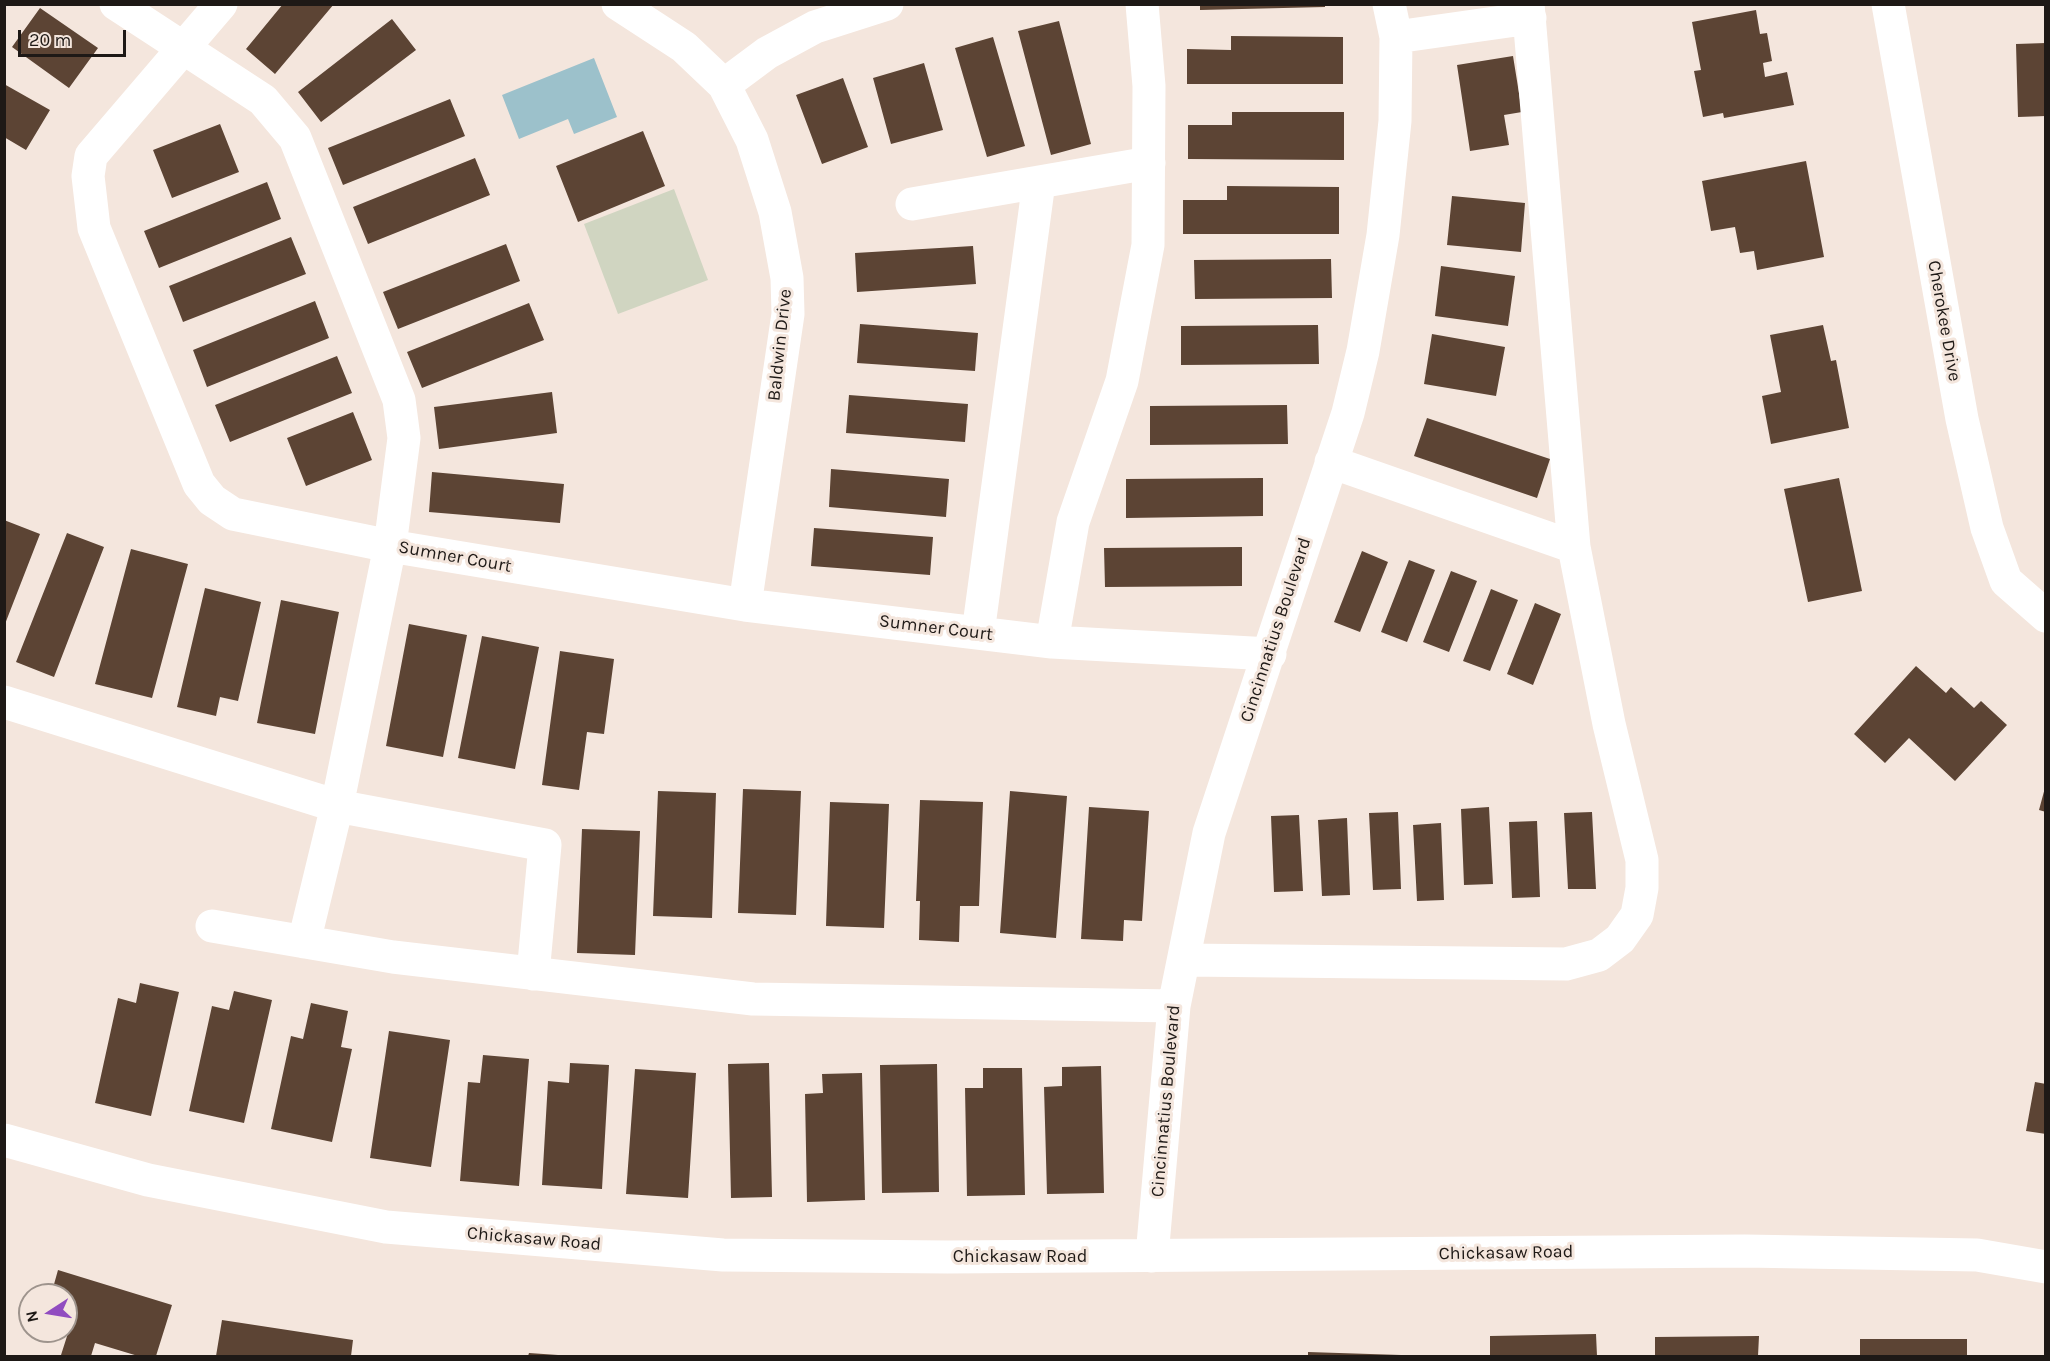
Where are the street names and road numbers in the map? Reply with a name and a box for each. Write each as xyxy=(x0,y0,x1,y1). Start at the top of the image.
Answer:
street label: Cherokee Drive xyxy=(1923,259,1965,383)
street label: Baldwin Drive xyxy=(763,288,797,402)
street label: Cincinnatius Boulevard xyxy=(1236,535,1316,725)
street label: Sumner Court xyxy=(397,536,513,578)
street label: Sumner Court xyxy=(878,610,994,646)
street label: Cincinnatius Boulevard xyxy=(1147,1004,1185,1198)
street label: Chickasaw Road xyxy=(466,1222,602,1256)
street label: Chickasaw Road xyxy=(1438,1241,1574,1265)
street label: Chickasaw Road xyxy=(953,1246,1087,1268)

